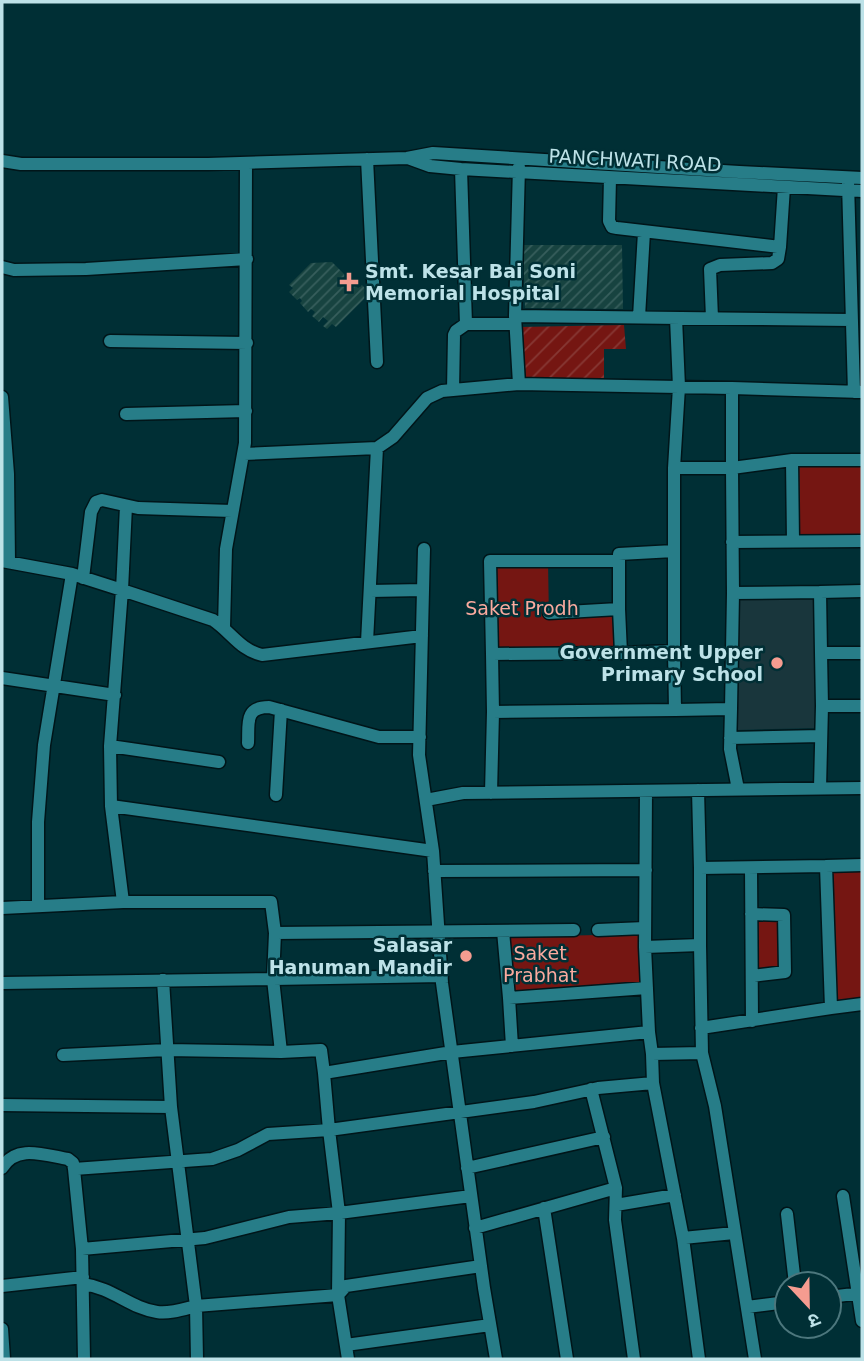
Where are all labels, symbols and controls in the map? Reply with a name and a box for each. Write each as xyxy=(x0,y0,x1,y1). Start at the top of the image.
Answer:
street label: PANCHWATI ROAD xyxy=(548,144,722,176)
place label: Smt. Kesar Bai Soni Memorial Hospital xyxy=(365,260,576,304)
marker: Smt. Kesar Bai Soni Memorial Hospital xyxy=(339,272,359,292)
park label: Saket Prodh xyxy=(465,597,579,619)
place label: Government Upper Primary School xyxy=(559,641,764,685)
marker: Government Upper Primary School xyxy=(769,655,785,671)
place label: Salasar Hanuman Mandir xyxy=(269,934,453,978)
park label: Saket Prabhat xyxy=(503,942,577,986)
marker: Salasar Hanuman Mandir xyxy=(458,948,474,964)
north arrow xyxy=(773,1270,843,1340)
text: उ xyxy=(804,1308,824,1333)

